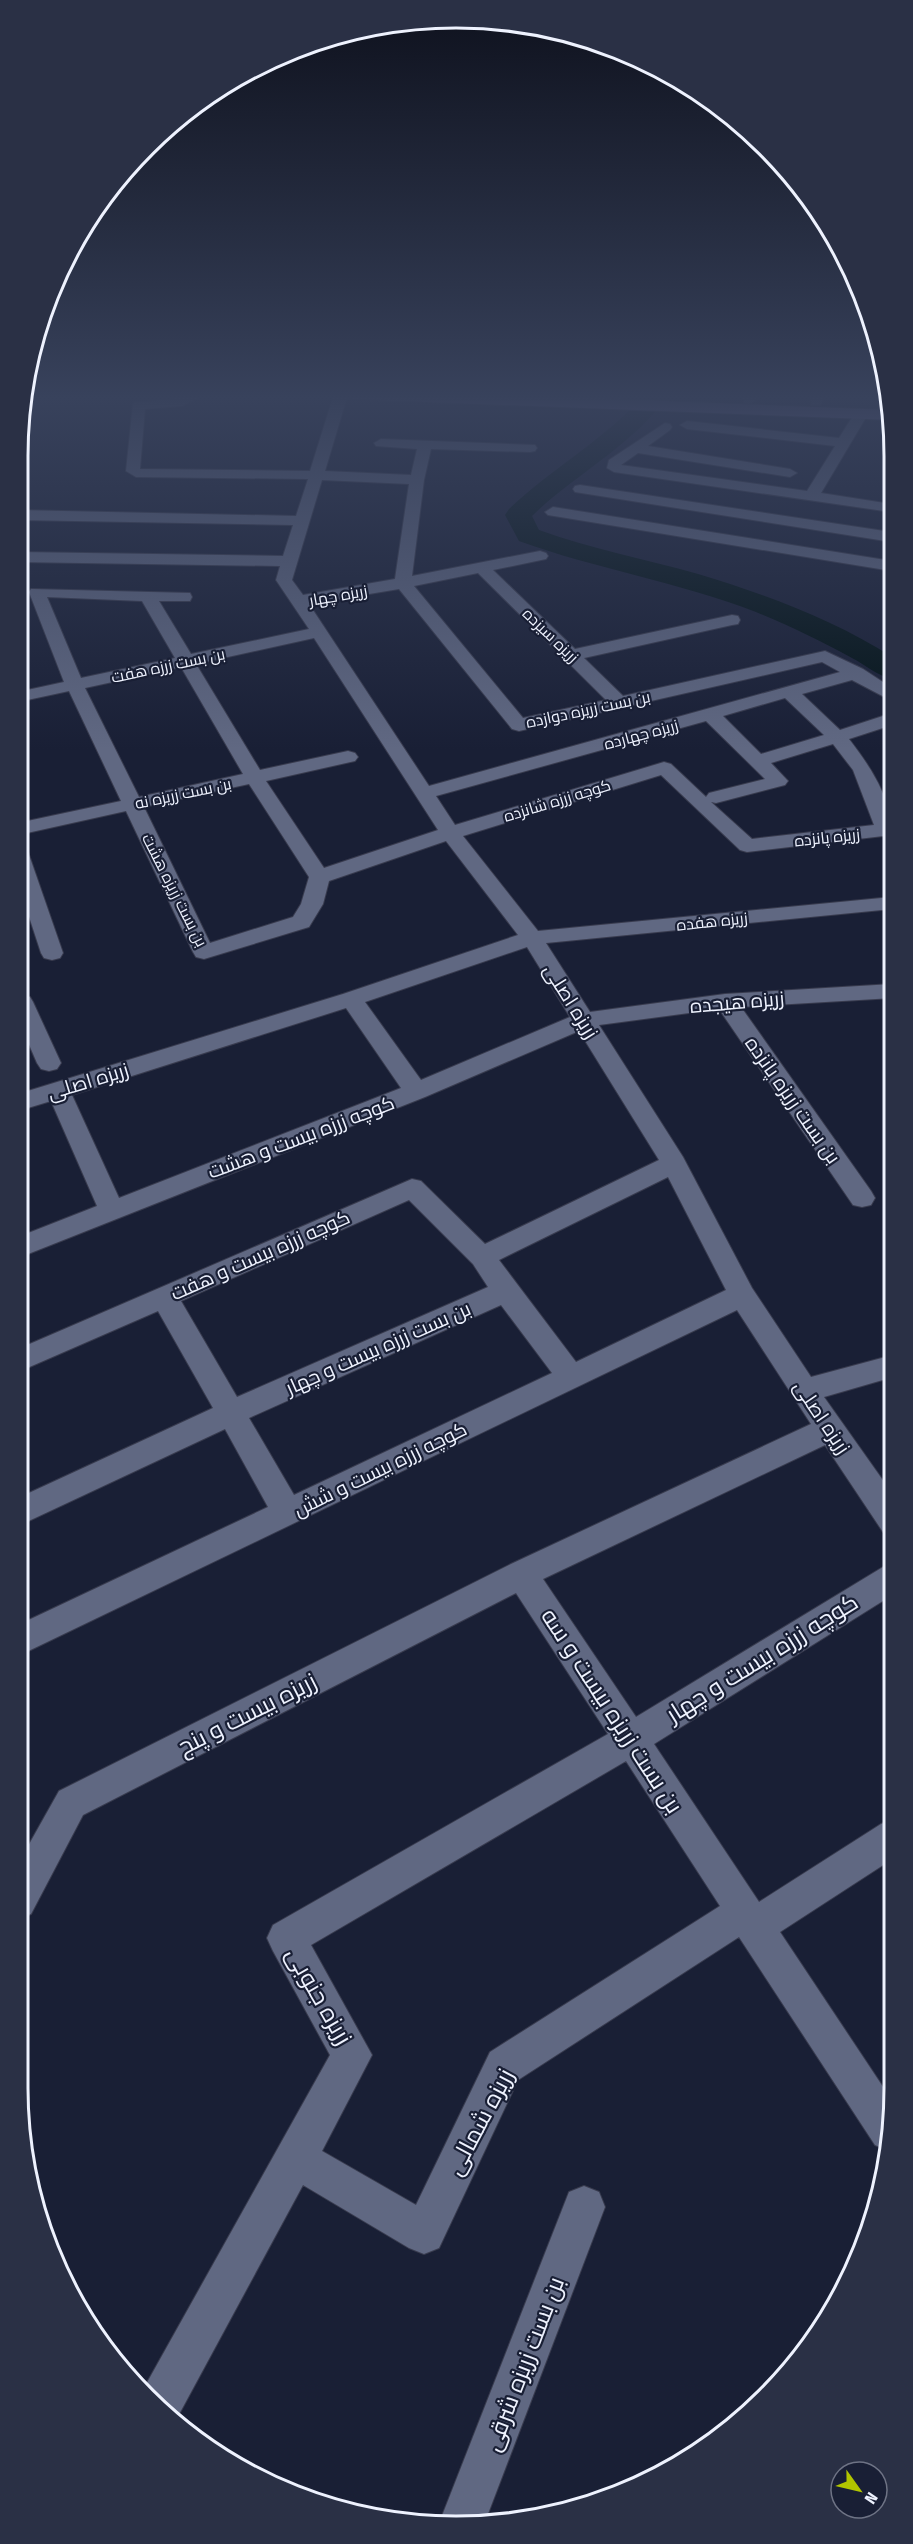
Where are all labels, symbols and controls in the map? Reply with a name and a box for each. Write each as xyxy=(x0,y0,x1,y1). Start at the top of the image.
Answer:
street label: زریزه چهار xyxy=(306,581,369,612)
street label: زریزه سیزده xyxy=(519,604,583,667)
street label: بن بست زرزه هفت xyxy=(109,644,227,688)
street label: بن بست زریزه دوازده xyxy=(524,687,652,733)
street label: زریزه چهارده xyxy=(602,715,681,755)
street label: بن بست زریزه نه xyxy=(133,774,233,814)
street label: کوچه زرزه شانزده xyxy=(501,775,614,828)
street label: زریزه پانزده xyxy=(793,825,861,852)
street label: بن بست زریزه هشت xyxy=(137,831,211,950)
street label: زریزه هفده xyxy=(676,908,749,935)
street label: زریزه اصلی xyxy=(538,959,603,1043)
street label: زریزه هیجده xyxy=(689,986,785,1018)
street label: بن بست زریزه پانزده xyxy=(739,1032,846,1169)
street label: زریزه اصلی xyxy=(44,1057,132,1106)
street label: کوچه زرزه بیست و هشت xyxy=(204,1090,398,1185)
street label: کوچه زرزه بیست و هفت xyxy=(167,1205,354,1306)
street label: بن بست زرزه بیست و چهار xyxy=(281,1296,475,1401)
street label: زریزه اصلی xyxy=(788,1376,855,1459)
street label: کوچه زرزه بیست و شش xyxy=(289,1417,471,1522)
street label: کوچه زرزه بیست و چهار xyxy=(659,1588,864,1731)
street label: بن بست زریزه بیست و سه xyxy=(535,1603,689,1819)
street label: زریزه بیست و پنج xyxy=(173,1667,322,1763)
street label: زریزه جنوبی xyxy=(280,1942,358,2050)
street label: زریزه شمالی xyxy=(440,2064,520,2180)
street label: بن بست زریزه شرقی xyxy=(478,2273,570,2455)
north arrow xyxy=(829,2460,889,2520)
text: N xyxy=(860,2489,882,2507)

